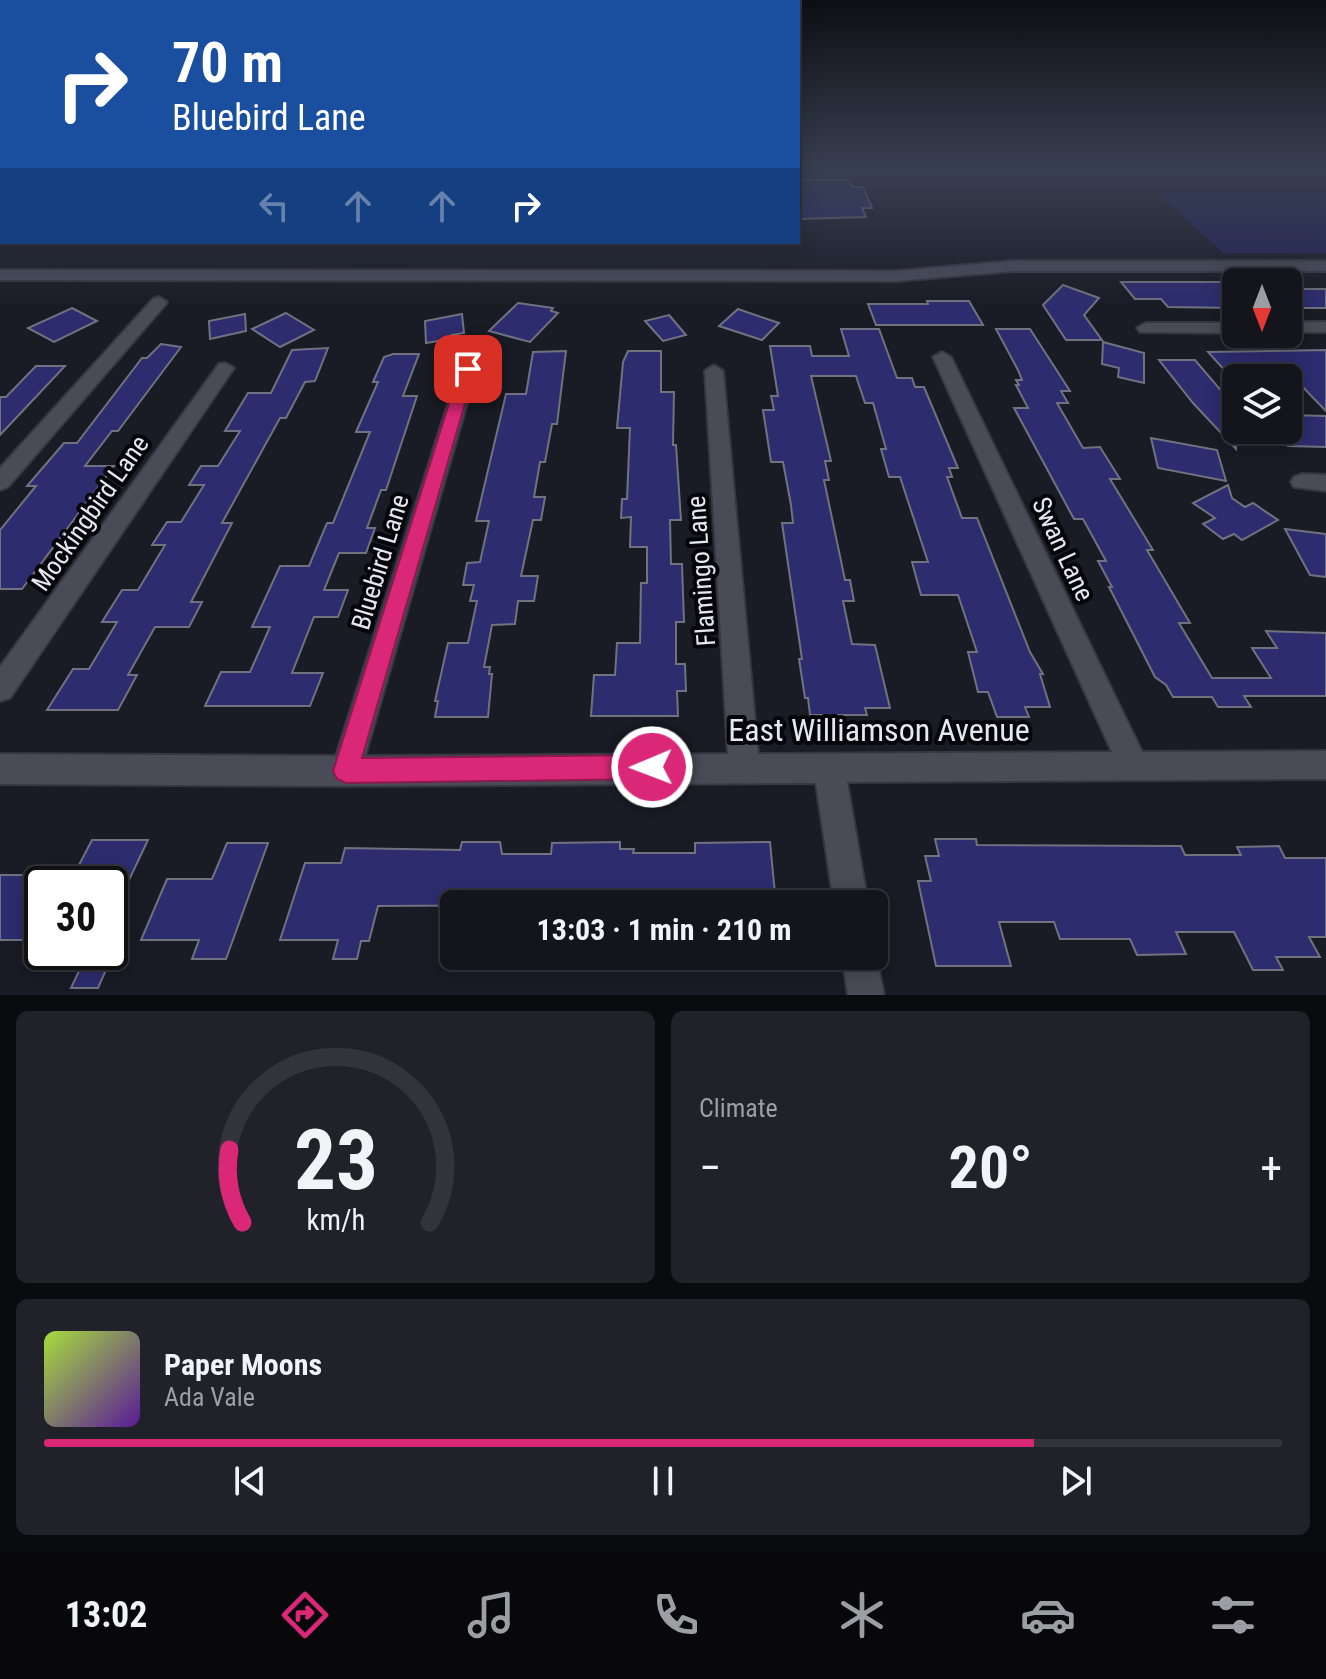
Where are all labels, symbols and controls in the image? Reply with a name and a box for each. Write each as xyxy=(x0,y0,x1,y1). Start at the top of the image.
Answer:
text: 70 m xyxy=(172,30,283,96)
icon: right xyxy=(40,32,144,136)
text: Bluebird Lane xyxy=(172,97,366,139)
icon: left xyxy=(252,184,296,228)
icon: ahead xyxy=(336,184,380,228)
icon: ahead xyxy=(420,184,464,228)
icon: right xyxy=(504,184,548,228)
north arrow xyxy=(1222,268,1302,348)
map controls xyxy=(1222,268,1302,444)
pin xyxy=(434,335,502,403)
icon: arrive xyxy=(446,347,490,391)
button: layers xyxy=(1222,364,1302,444)
street label: Mockingbird Lane xyxy=(25,430,155,596)
street label: Bluebird Lane xyxy=(345,491,415,633)
street label: Swan Lane xyxy=(1026,492,1100,606)
street label: Flamingo Lane xyxy=(681,495,721,647)
street label: East Williamson Avenue xyxy=(728,711,1030,749)
position arrow xyxy=(610,725,694,809)
speed limit sign: 30 xyxy=(24,866,128,970)
text: 13:03 · 1 min · 210 m xyxy=(537,912,791,947)
text: Climate xyxy=(699,1093,778,1123)
text: 23 xyxy=(293,1112,378,1209)
text: 20° xyxy=(949,1132,1033,1203)
text: − xyxy=(699,1142,721,1194)
text: + xyxy=(1260,1142,1282,1194)
text: km/h xyxy=(306,1203,365,1237)
text: Paper Moons xyxy=(164,1347,322,1382)
text: Ada Vale xyxy=(164,1382,255,1412)
icon: previous xyxy=(228,1459,272,1503)
icon: pause xyxy=(641,1459,685,1503)
icon: next xyxy=(1054,1459,1098,1503)
icon: directions xyxy=(277,1587,333,1643)
icon: music xyxy=(463,1587,519,1643)
icon: phone xyxy=(648,1587,704,1643)
icon: climate xyxy=(834,1587,890,1643)
icon: car xyxy=(1020,1587,1076,1643)
icon: filters xyxy=(1205,1587,1261,1643)
text: 13:02 xyxy=(65,1594,147,1636)

